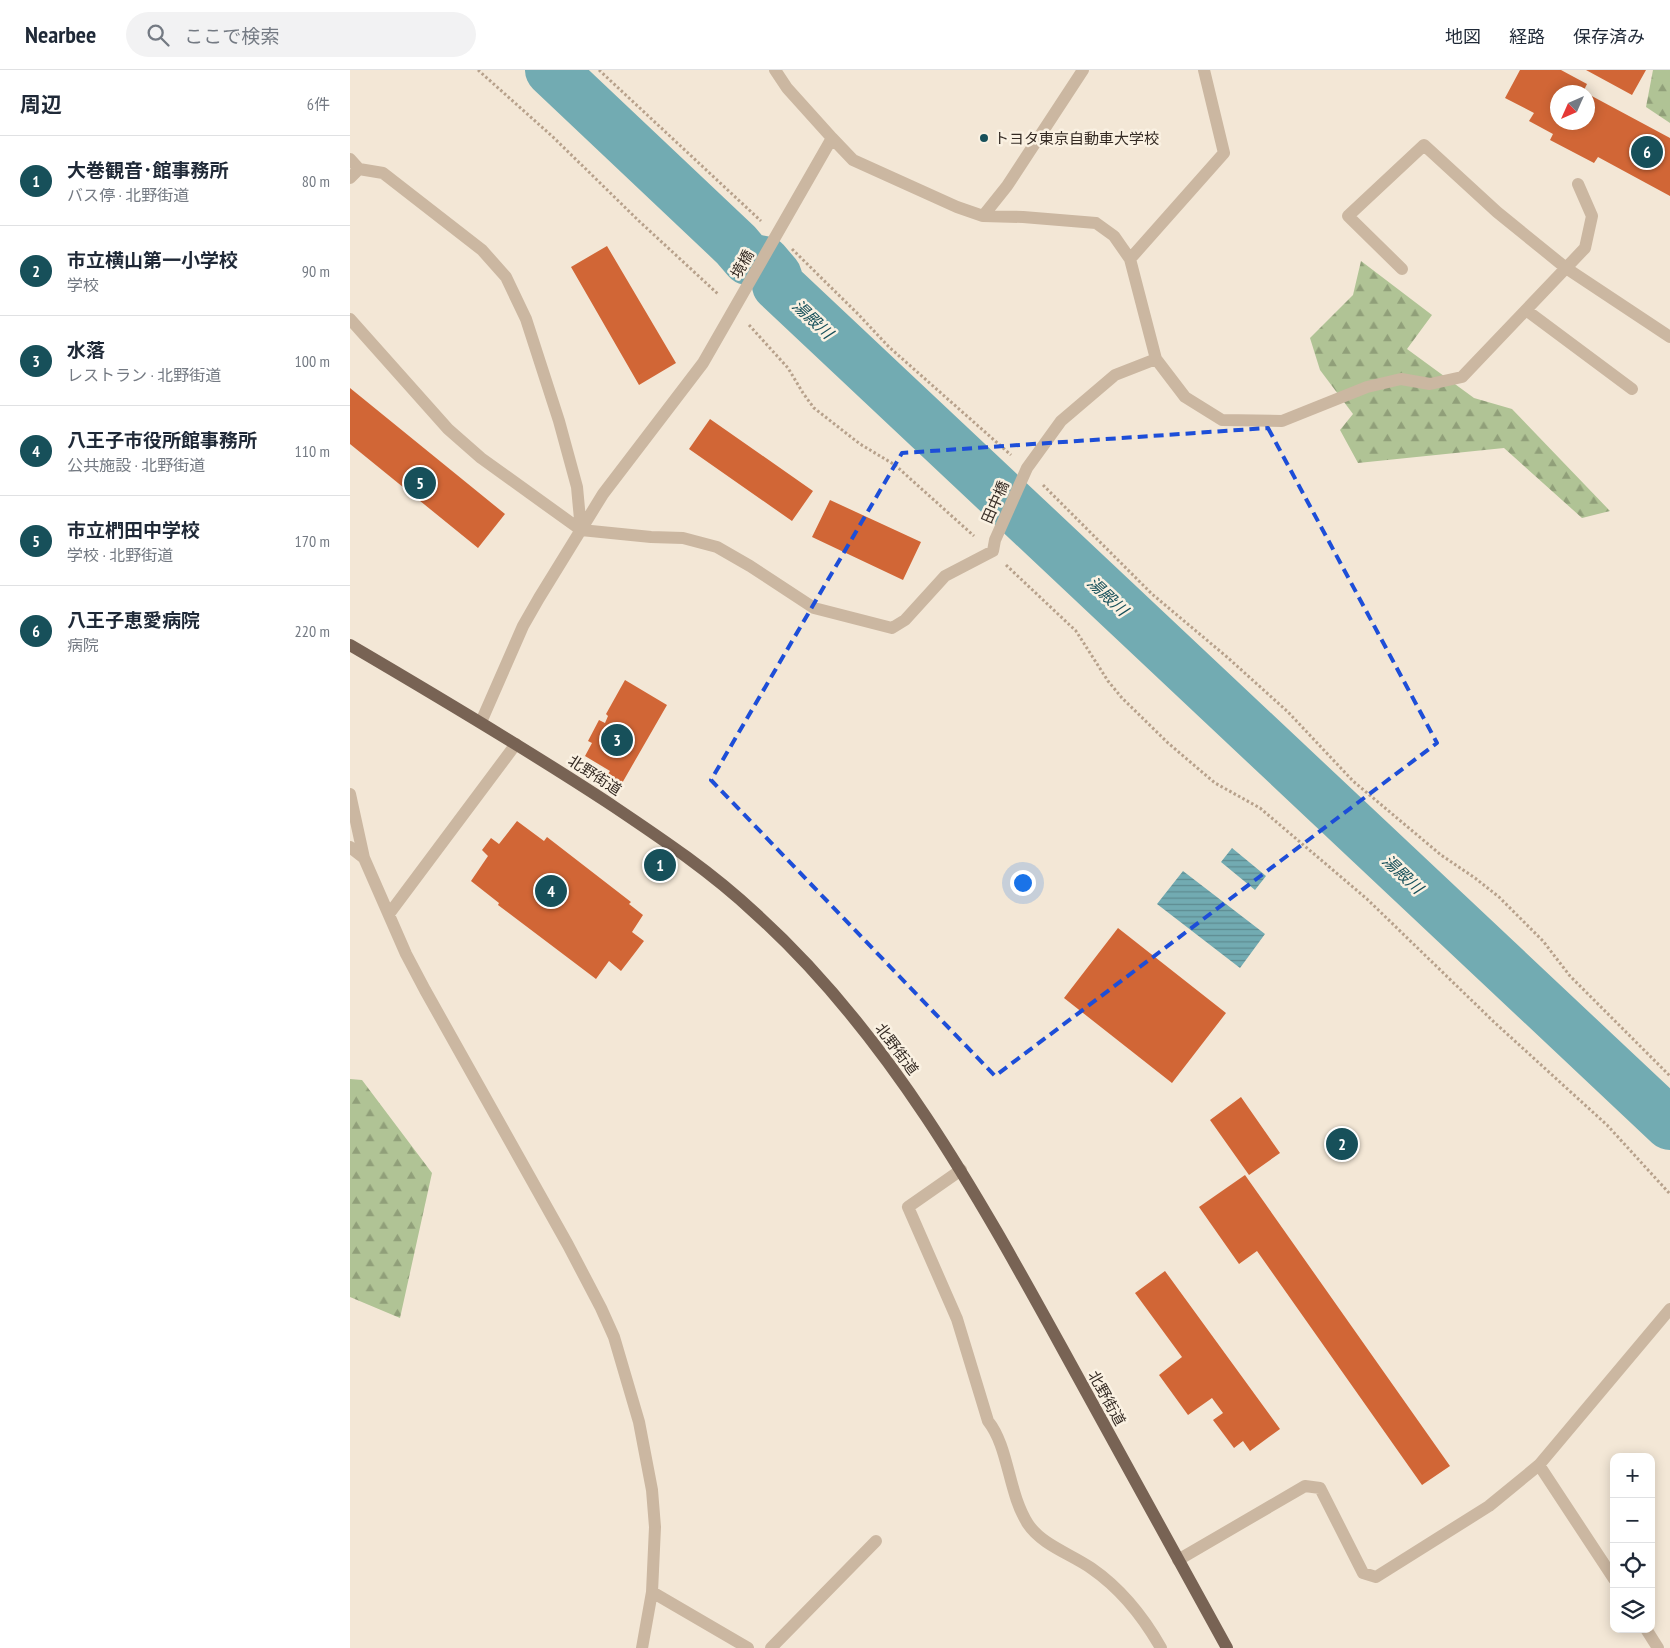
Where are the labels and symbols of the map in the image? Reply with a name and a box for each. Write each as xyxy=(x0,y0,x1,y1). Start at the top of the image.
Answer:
north arrow xyxy=(1550,85,1595,130)
place label: トヨタ東京自動車大学校 xyxy=(994,129,1159,148)
marker: トヨタ東京自動車大学校 xyxy=(978,132,990,144)
pin: 6 xyxy=(1631,133,1663,171)
street label: 境橋 xyxy=(726,246,758,282)
water label: 湯殿川 xyxy=(789,295,839,344)
pin: 5 xyxy=(404,464,436,502)
street label: 田中橋 xyxy=(977,478,1013,526)
water label: 湯殿川 xyxy=(1084,572,1134,621)
pin: 3 xyxy=(601,721,633,759)
street label: 北野街道 xyxy=(565,751,625,799)
pin: 1 xyxy=(644,846,676,884)
water label: 湯殿川 xyxy=(1379,850,1429,899)
your location xyxy=(1010,870,1036,896)
pin: 4 xyxy=(535,872,567,910)
street label: 北野街道 xyxy=(871,1019,923,1079)
pin: 2 xyxy=(1326,1125,1358,1163)
street label: 北野街道 xyxy=(1084,1367,1130,1429)

